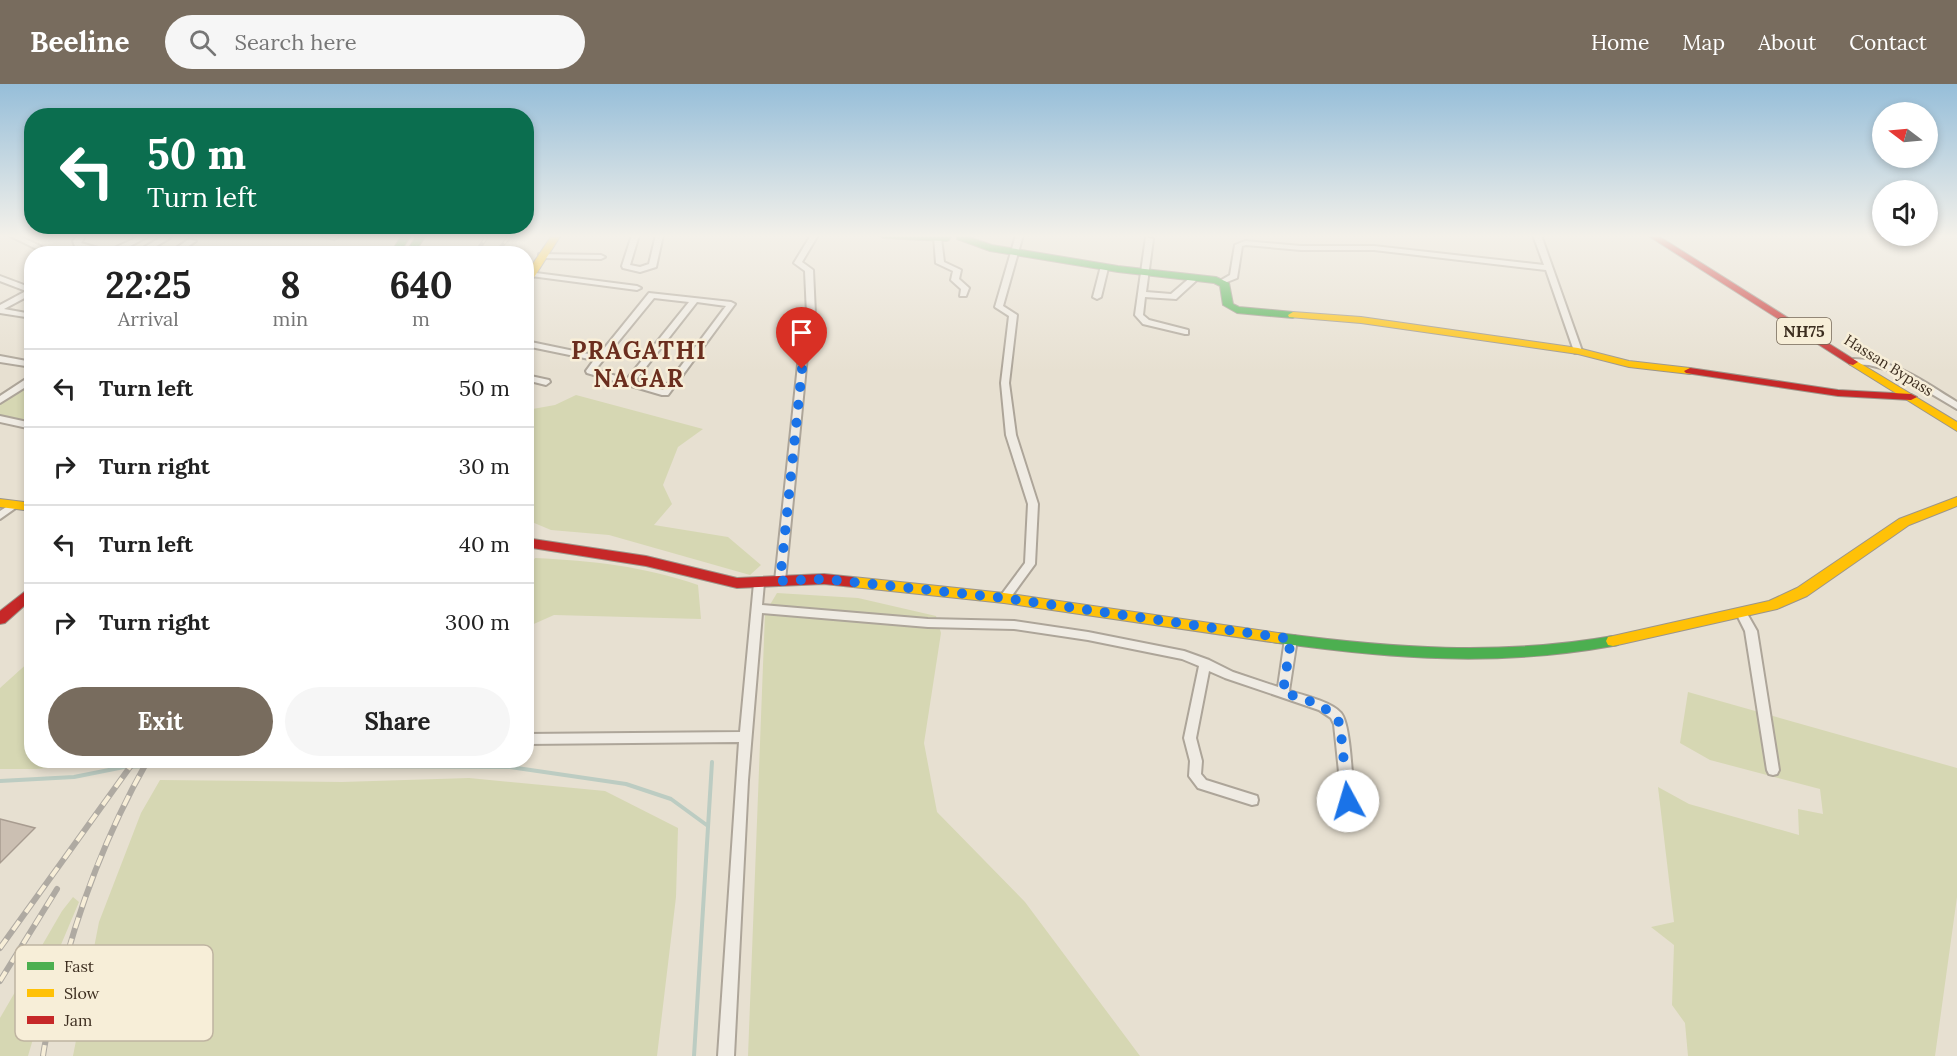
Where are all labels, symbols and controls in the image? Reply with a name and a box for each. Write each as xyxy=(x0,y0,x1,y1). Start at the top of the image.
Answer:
search box xyxy=(165,15,585,69)
text: Beeline xyxy=(30,24,129,60)
icon: search xyxy=(186,26,219,59)
text: Search here xyxy=(234,28,357,56)
text: Home xyxy=(1591,29,1649,56)
text: Map xyxy=(1682,29,1725,56)
text: About xyxy=(1758,29,1816,56)
text: Contact xyxy=(1849,29,1927,56)
north arrow xyxy=(1872,102,1938,168)
map controls xyxy=(1872,102,1938,246)
text: 50 m xyxy=(147,127,246,181)
icon: left xyxy=(48,132,126,210)
text: Turn left xyxy=(147,180,257,214)
button: sound xyxy=(1872,180,1938,246)
text: 22:25 xyxy=(105,262,191,308)
text: 8 xyxy=(280,262,301,308)
text: 640 xyxy=(389,262,453,308)
text: Arrival xyxy=(118,306,179,331)
text: min xyxy=(273,306,308,331)
text: m xyxy=(412,306,430,331)
pin xyxy=(776,307,827,369)
icon: arrive xyxy=(785,316,818,349)
road number: NH75 xyxy=(1777,318,1831,344)
street label: Hassan Bypass xyxy=(1841,330,1937,400)
district label: PRAGATHI NAGAR xyxy=(571,335,707,394)
icon: left xyxy=(48,372,81,405)
text: Turn left xyxy=(99,374,193,402)
text: 50 m xyxy=(459,374,510,402)
icon: right xyxy=(48,450,81,483)
text: Turn right xyxy=(99,452,210,480)
text: 30 m xyxy=(459,452,510,480)
icon: left xyxy=(48,528,81,561)
text: Turn left xyxy=(99,530,193,558)
text: 40 m xyxy=(459,530,510,558)
icon: right xyxy=(48,606,81,639)
text: Turn right xyxy=(99,608,210,636)
text: 300 m xyxy=(445,608,510,636)
button: Exit xyxy=(48,687,273,756)
button: Share xyxy=(285,687,510,756)
position arrow xyxy=(1316,769,1380,833)
legend xyxy=(15,945,213,1041)
text: Fast xyxy=(64,956,95,976)
text: Slow xyxy=(64,983,100,1003)
text: Jam xyxy=(63,1010,92,1030)

